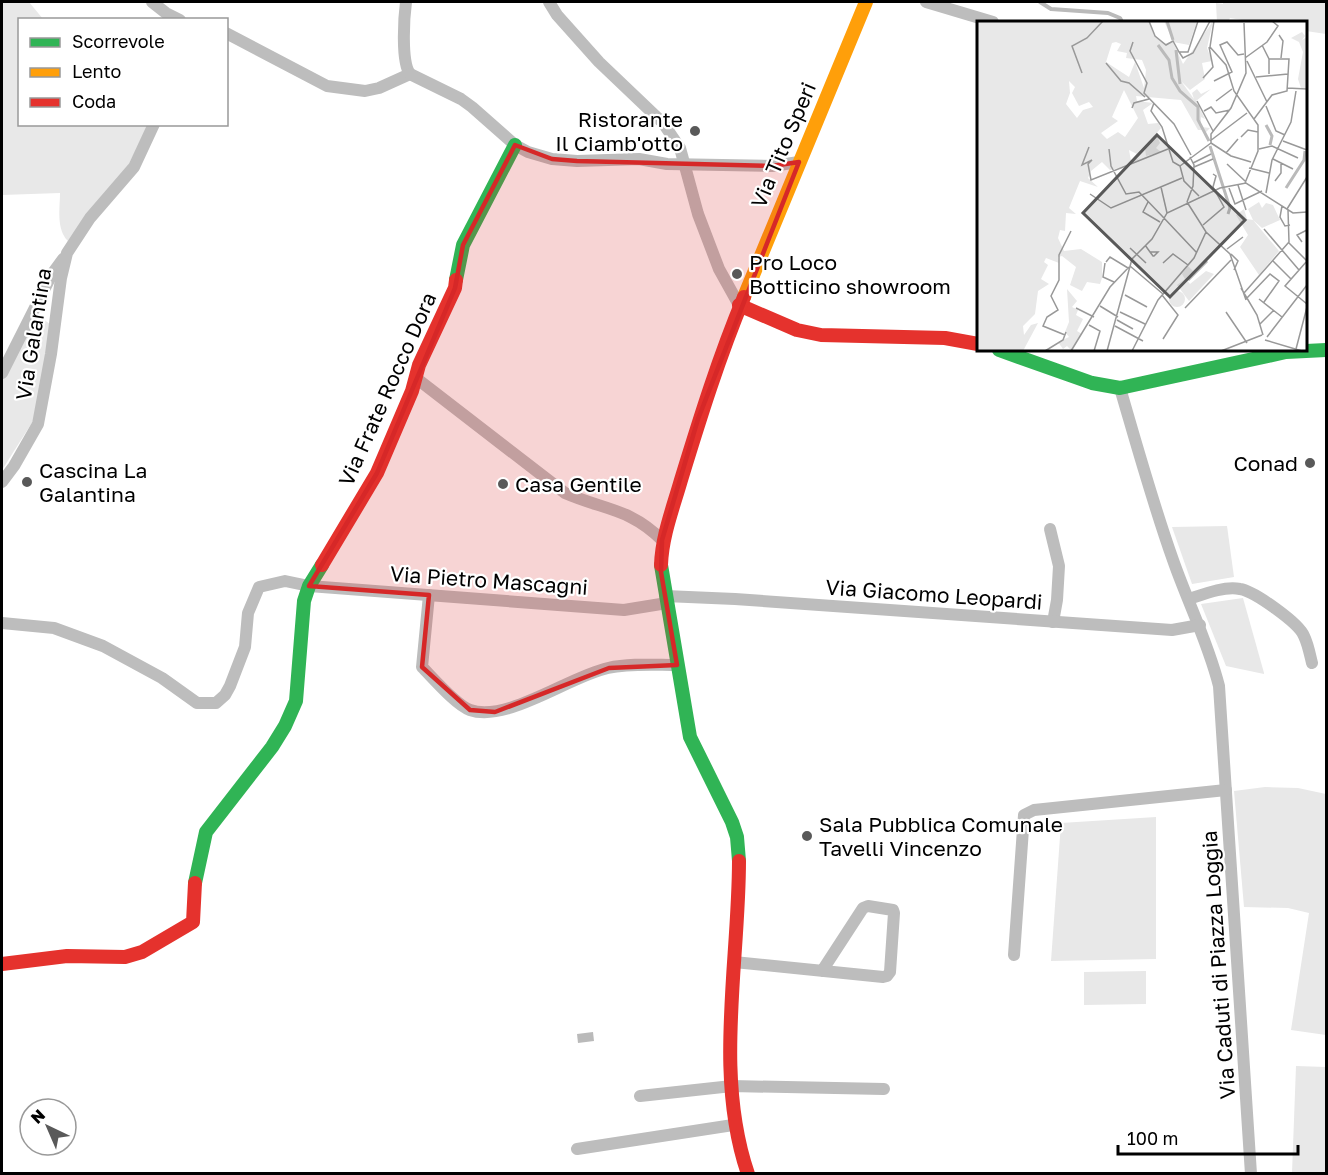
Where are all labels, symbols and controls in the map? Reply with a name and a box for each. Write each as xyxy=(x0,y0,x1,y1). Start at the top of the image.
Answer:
legend xyxy=(18,18,228,126)
inset map xyxy=(977,21,1307,351)
text: Scorrevole xyxy=(72,30,165,52)
text: Lento xyxy=(72,60,121,82)
street label: Via Tito Speri xyxy=(745,78,821,212)
text: Coda xyxy=(72,90,116,112)
place label: Ristorante Il Ciamb'otto xyxy=(555,106,683,156)
marker: Ristorante Il Ciamb'otto xyxy=(688,124,702,138)
place label: Pro Loco Botticino showroom xyxy=(749,249,951,299)
street label: Via Galantina xyxy=(10,266,56,402)
marker: Pro Loco Botticino showroom xyxy=(730,267,744,281)
street label: Via Frate Rocco Dora xyxy=(333,288,441,490)
place label: Conad xyxy=(1233,450,1298,476)
marker: Conad xyxy=(1303,456,1317,470)
place label: Cascina La Galantina xyxy=(39,457,147,507)
place label: Casa Gentile xyxy=(515,471,642,497)
marker: Cascina La Galantina xyxy=(20,475,34,489)
marker: Casa Gentile xyxy=(496,477,510,491)
street label: Via Pietro Mascagni xyxy=(389,560,589,600)
street label: Via Giacomo Leopardi xyxy=(825,573,1043,615)
place label: Sala Pubblica Comunale Tavelli Vincenzo xyxy=(819,811,1063,861)
marker: Sala Pubblica Comunale Tavelli Vincenzo xyxy=(800,829,814,843)
street label: Via Caduti di Piazza Loggia xyxy=(1196,830,1240,1100)
north arrow xyxy=(18,1097,78,1157)
text: N xyxy=(26,1105,49,1128)
scale bar xyxy=(1118,1118,1298,1156)
text: 100 m xyxy=(1127,1127,1178,1149)

